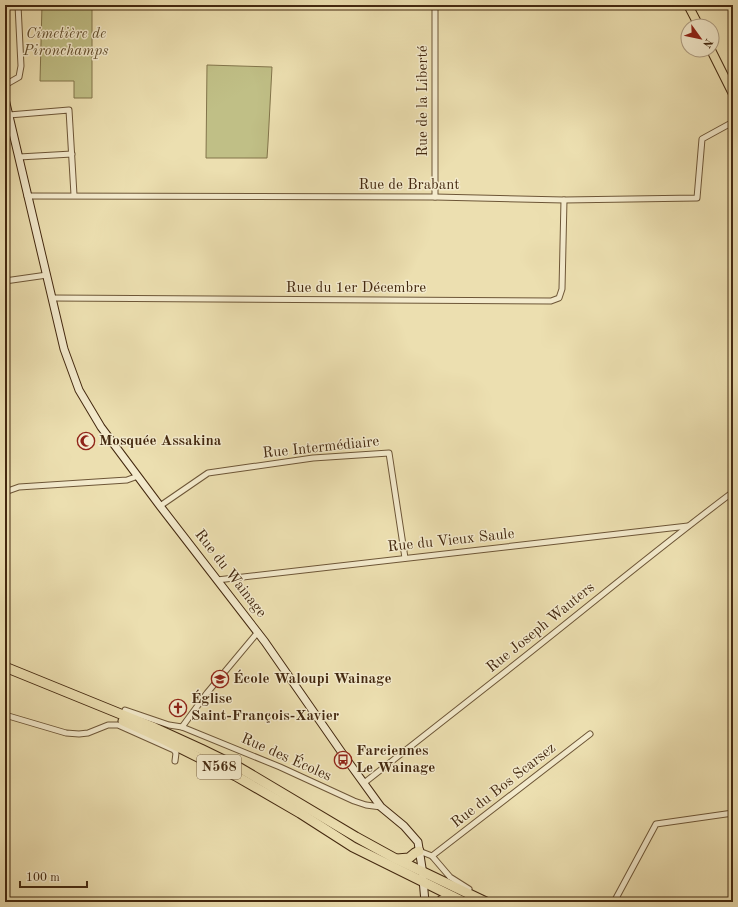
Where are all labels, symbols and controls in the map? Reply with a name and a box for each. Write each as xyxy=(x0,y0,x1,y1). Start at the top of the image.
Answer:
north arrow xyxy=(680,18,720,58)
park label: Cimetière de Pironchamps xyxy=(22,27,109,59)
text: N xyxy=(700,36,714,50)
street label: Rue de la Liberté xyxy=(416,45,431,157)
street label: Rue de Brabant xyxy=(358,178,460,193)
street label: Rue du 1er Décembre xyxy=(286,281,426,296)
mosque icon: Mosquée Assakina xyxy=(76,431,96,451)
place label: Mosquée Assakina xyxy=(99,434,222,449)
street label: Rue Intermédiaire xyxy=(262,434,380,462)
street label: Rue du Wainage xyxy=(191,527,269,621)
street label: Rue du Vieux Saule xyxy=(387,527,515,555)
street label: Rue Joseph Wauters xyxy=(484,580,598,676)
school or university icon: École Waloupi Wainage xyxy=(210,669,230,689)
place label: École Waloupi Wainage xyxy=(233,669,392,687)
place label: Église Saint-François-Xavier xyxy=(191,689,340,724)
church icon: Église Saint-François-Xavier xyxy=(168,698,188,718)
street label: Rue des Écoles xyxy=(239,729,335,785)
street label: Rue du Bos Scarsez xyxy=(449,741,559,831)
place label: Farciennes Le Wainage xyxy=(356,744,435,776)
bus stop icon: Farciennes Le Wainage xyxy=(333,750,353,770)
road number: N568 xyxy=(197,755,241,779)
scale bar xyxy=(20,863,87,889)
text: 100 m xyxy=(26,872,60,884)

